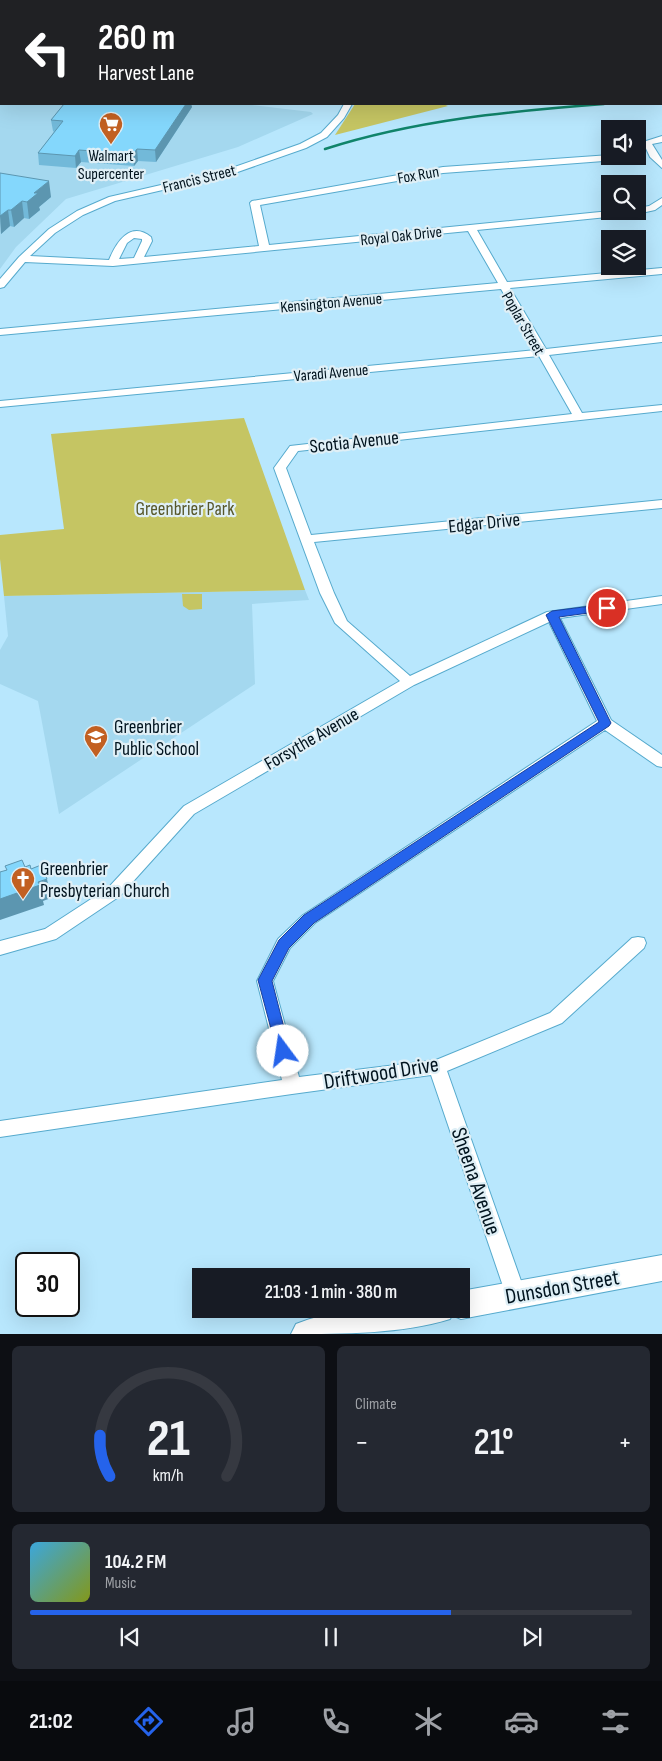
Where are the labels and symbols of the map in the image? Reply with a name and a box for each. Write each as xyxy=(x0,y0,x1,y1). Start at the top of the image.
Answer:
supermarket icon: Walmart Supercenter xyxy=(98,111,124,145)
place label: Walmart Supercenter xyxy=(78,147,145,184)
street label: Francis Street xyxy=(161,161,238,198)
street label: Fox Run xyxy=(396,162,441,188)
street label: Royal Oak Drive xyxy=(359,223,443,250)
street label: Poplar Street xyxy=(497,289,548,359)
street label: Kensington Avenue xyxy=(279,290,383,317)
street label: Varadi Avenue xyxy=(293,361,369,386)
street label: Scotia Avenue xyxy=(308,426,400,459)
park label: Greenbrier Park xyxy=(136,498,235,521)
street label: Edgar Drive xyxy=(447,508,521,539)
pin xyxy=(586,587,628,629)
street label: Forsythe Avenue xyxy=(260,703,363,776)
place label: Greenbrier Public School xyxy=(114,716,199,761)
school or university icon: Greenbrier Public School xyxy=(83,724,109,758)
place label: Greenbrier Presbyterian Church xyxy=(40,858,170,903)
church icon: Greenbrier Presbyterian Church xyxy=(10,866,36,900)
position arrow xyxy=(256,1024,308,1076)
street label: Driftwood Drive xyxy=(322,1051,441,1096)
street label: Sheena Avenue xyxy=(445,1124,507,1239)
speed limit sign: 30 xyxy=(15,1252,80,1317)
street label: Dunsdon Street xyxy=(503,1264,621,1311)

